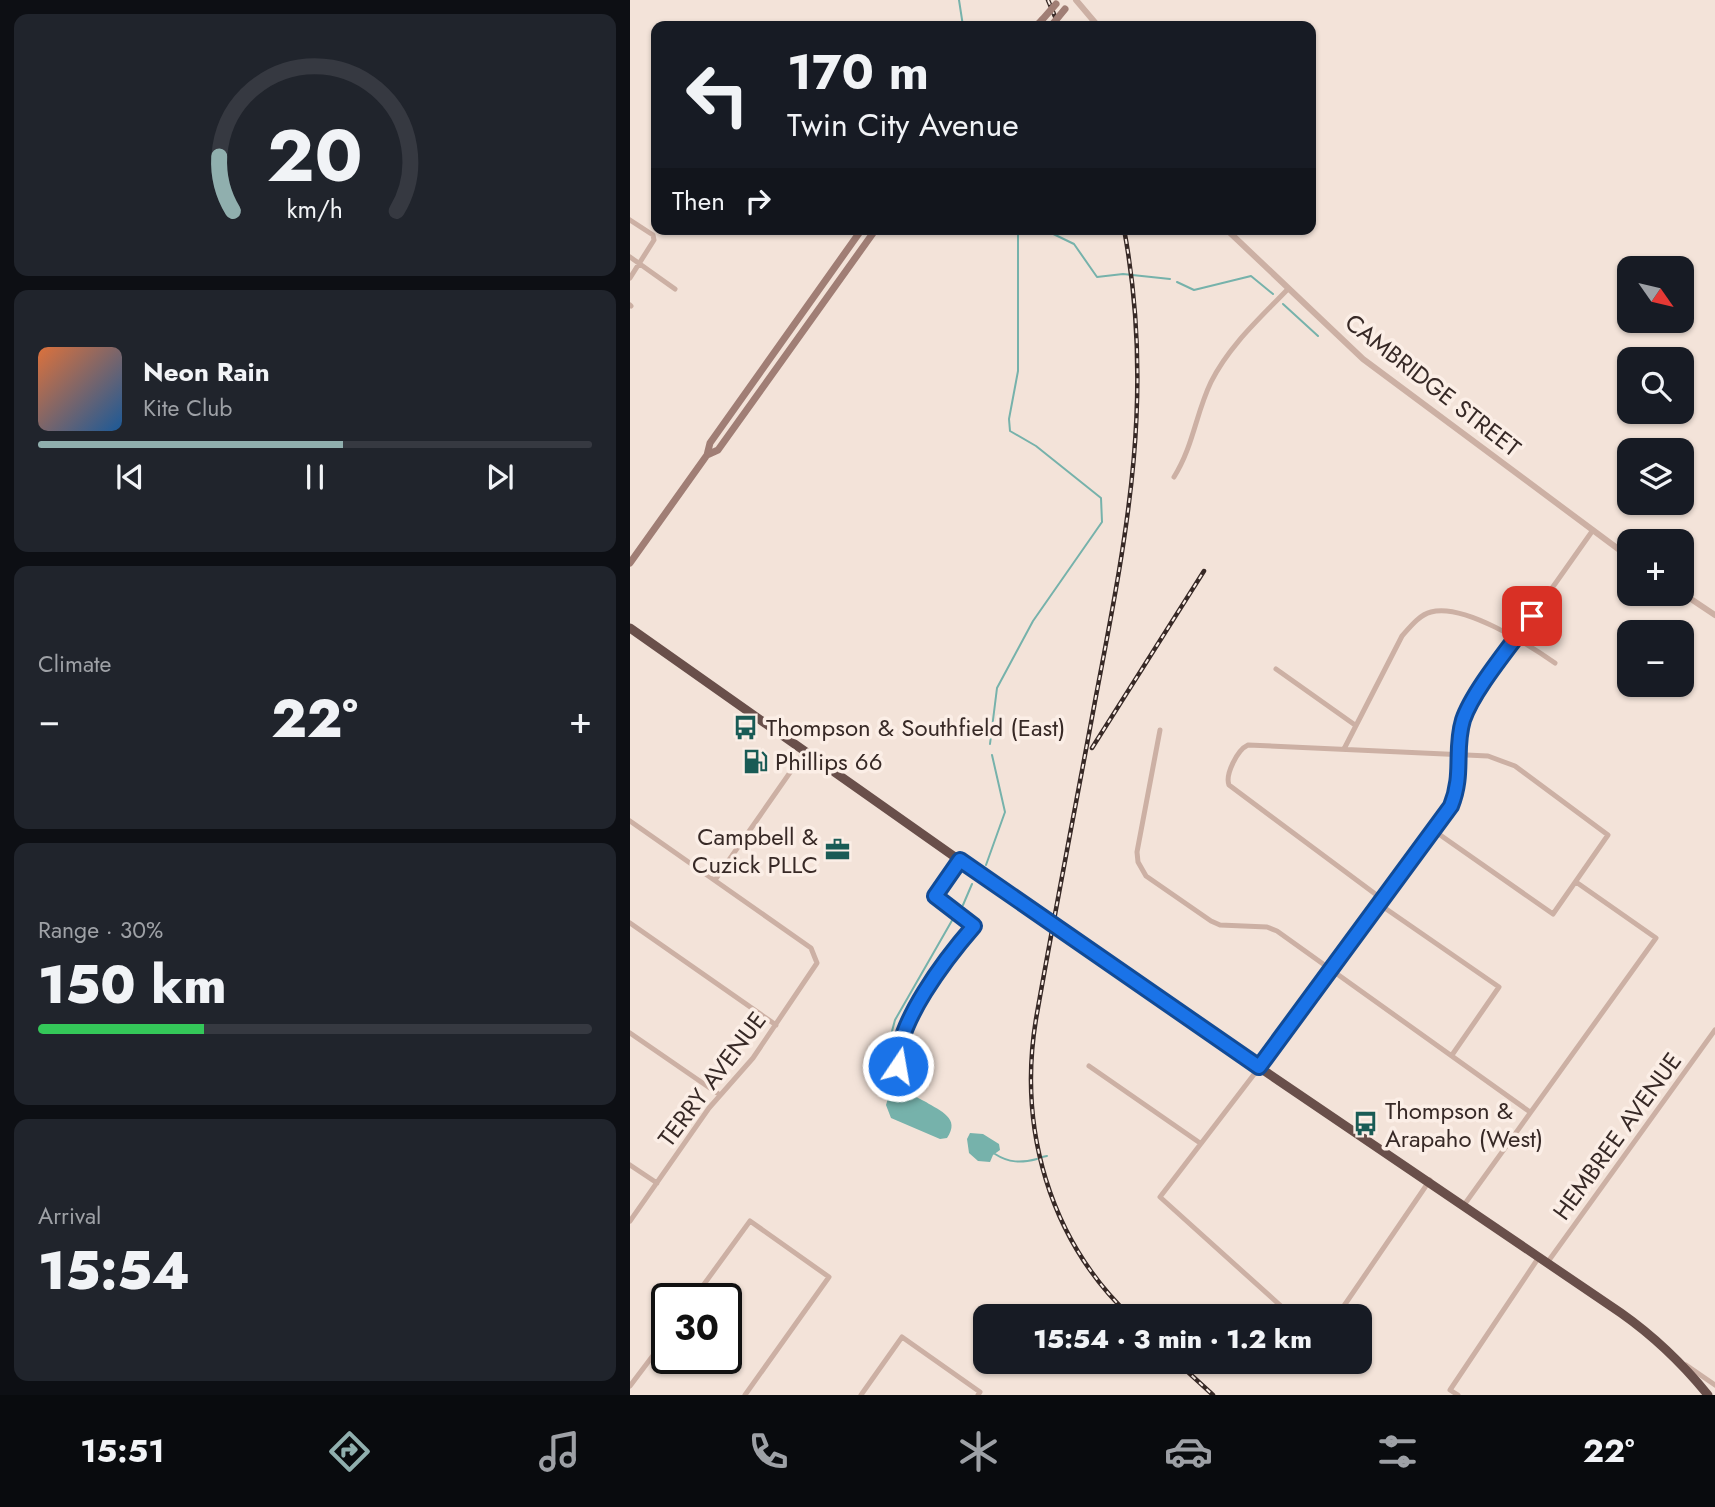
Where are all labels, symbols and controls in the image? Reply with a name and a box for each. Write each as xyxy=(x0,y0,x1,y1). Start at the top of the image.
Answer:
text: 170 m xyxy=(787,37,929,107)
icon: left xyxy=(672,49,763,140)
text: Twin City Avenue xyxy=(787,102,1019,148)
text: 20 xyxy=(267,103,363,208)
text: Then xyxy=(672,182,725,220)
icon: right xyxy=(739,182,777,220)
text: km/h xyxy=(287,191,343,227)
north arrow xyxy=(1617,256,1694,332)
map controls xyxy=(1617,256,1694,697)
street label: CAMBRIDGE STREET xyxy=(1338,305,1528,465)
button: search xyxy=(1617,347,1694,424)
text: Neon Rain xyxy=(143,353,270,391)
text: Kite Club xyxy=(143,391,232,425)
button: layers xyxy=(1617,438,1694,515)
icon: previous xyxy=(111,458,149,496)
icon: pause xyxy=(296,458,334,496)
icon: next xyxy=(481,458,519,496)
button: + xyxy=(1617,529,1694,606)
pin xyxy=(1502,586,1562,646)
icon: arrive xyxy=(1513,597,1551,635)
button: − xyxy=(1617,620,1694,697)
text: Climate xyxy=(38,647,111,681)
text: 22° xyxy=(271,681,358,757)
text: − xyxy=(38,692,60,747)
text: + xyxy=(569,692,592,747)
place label: Thompson & Southfield (East) xyxy=(766,710,1065,745)
bus stop icon: Thompson & Southfield (East) xyxy=(732,713,760,741)
place label: Phillips 66 xyxy=(775,744,882,779)
fuel station icon: Phillips 66 xyxy=(741,747,769,775)
place label: Campbell & Cuzick PLLC xyxy=(692,819,818,882)
office icon: Campbell & Cuzick PLLC xyxy=(824,836,852,864)
text: Range · 30% xyxy=(38,913,163,947)
text: 150 km xyxy=(38,947,227,1023)
street label: TERRY AVENUE xyxy=(650,1004,774,1154)
position arrow xyxy=(861,1029,935,1103)
street label: HEMBREE AVENUE xyxy=(1544,1045,1690,1227)
place label: Thompson & Arapaho (West) xyxy=(1385,1093,1543,1156)
bus stop icon: Thompson & Arapaho (West) xyxy=(1351,1110,1379,1138)
text: Arrival xyxy=(38,1199,101,1233)
text: 15:54 xyxy=(38,1233,190,1309)
speed limit sign: 30 xyxy=(651,1283,742,1374)
text: 15:54 · 3 min · 1.2 km xyxy=(1033,1320,1312,1358)
icon: directions xyxy=(325,1427,374,1476)
icon: music xyxy=(535,1427,584,1476)
icon: phone xyxy=(744,1427,793,1476)
icon: climate xyxy=(954,1427,1003,1476)
icon: car xyxy=(1164,1427,1213,1476)
icon: filters xyxy=(1373,1427,1422,1476)
text: 15:51 xyxy=(80,1428,165,1474)
text: 22° xyxy=(1583,1428,1635,1474)

